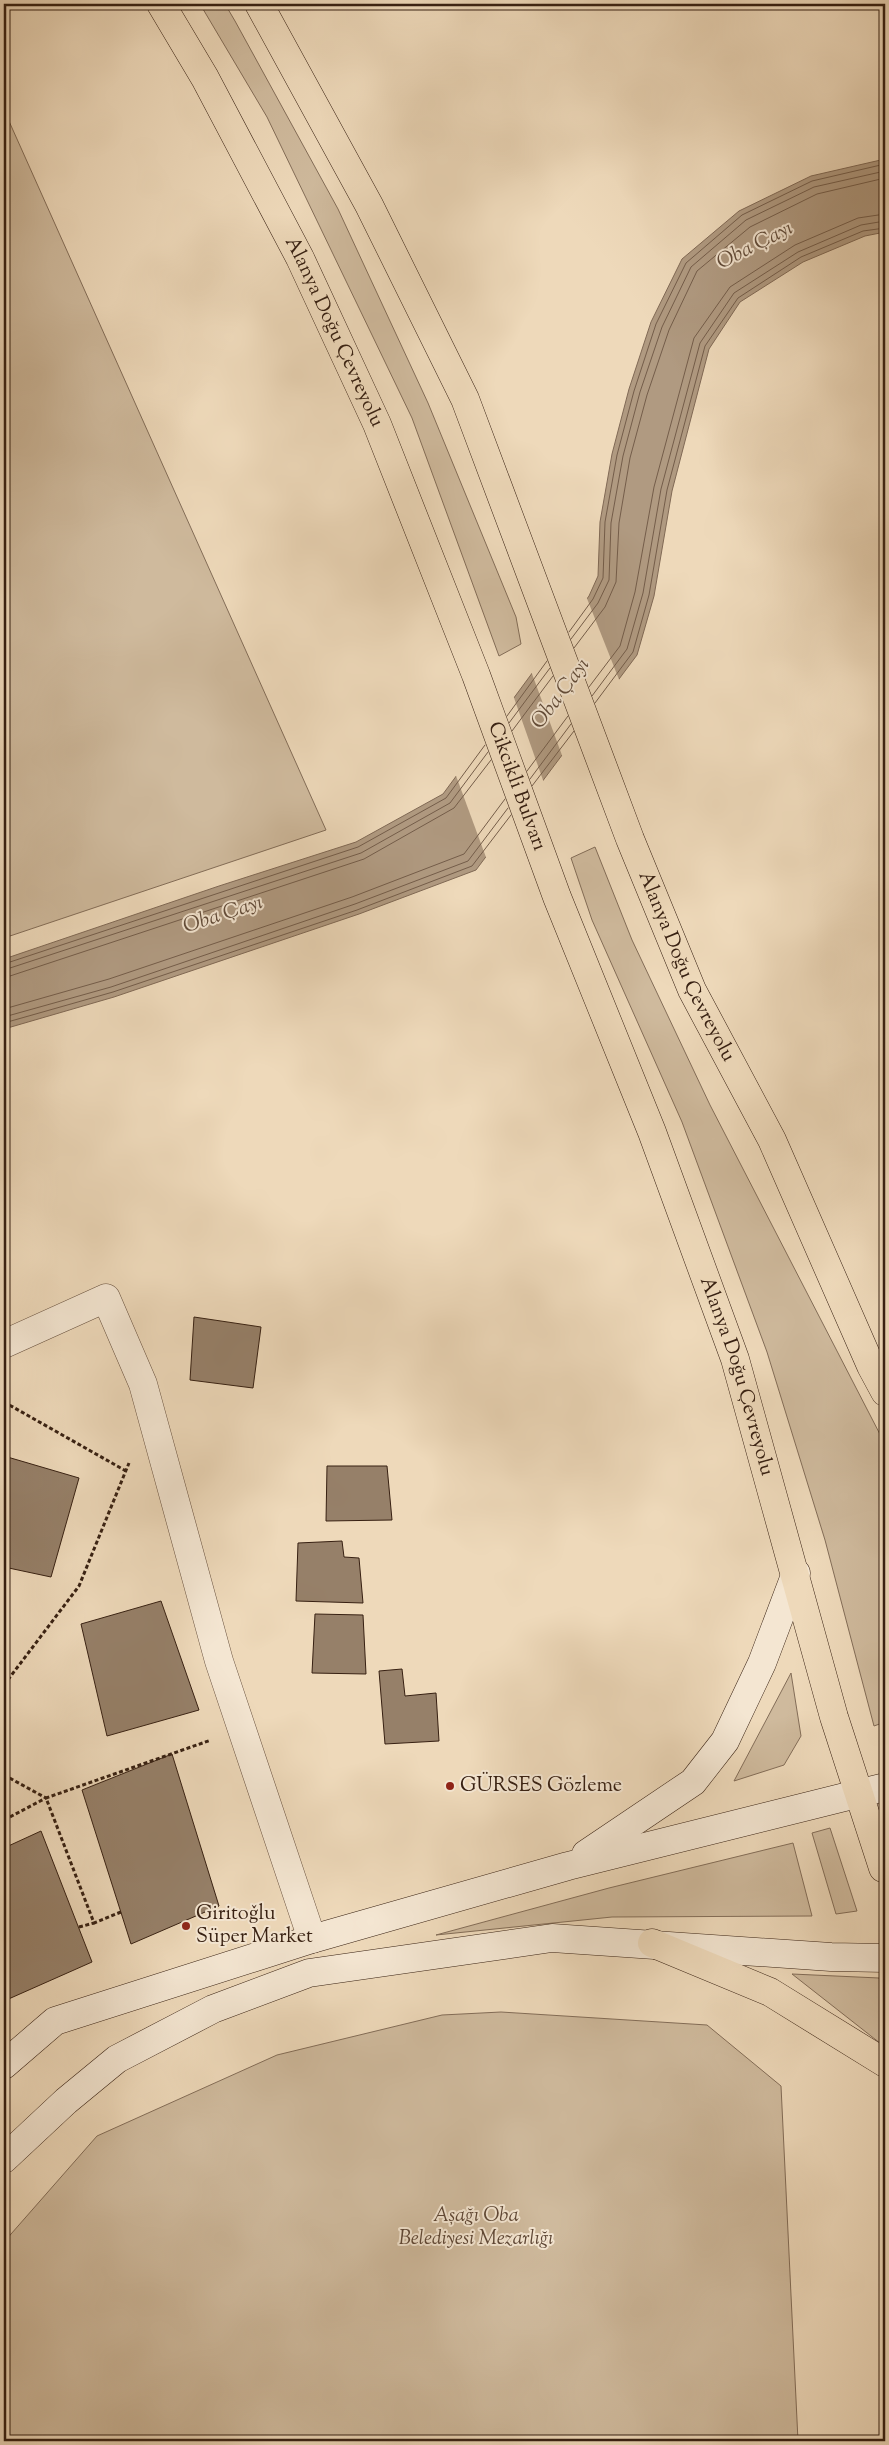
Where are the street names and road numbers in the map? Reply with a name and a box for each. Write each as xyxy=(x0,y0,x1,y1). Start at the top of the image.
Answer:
street label: Alanya Doğu Çevreyolu xyxy=(277,232,391,432)
street label: Cikcikli Bulvarı xyxy=(480,718,554,855)
street label: Alanya Doğu Çevreyolu xyxy=(630,867,743,1068)
street label: Alanya Doğu Çevreyolu xyxy=(692,1273,781,1480)

